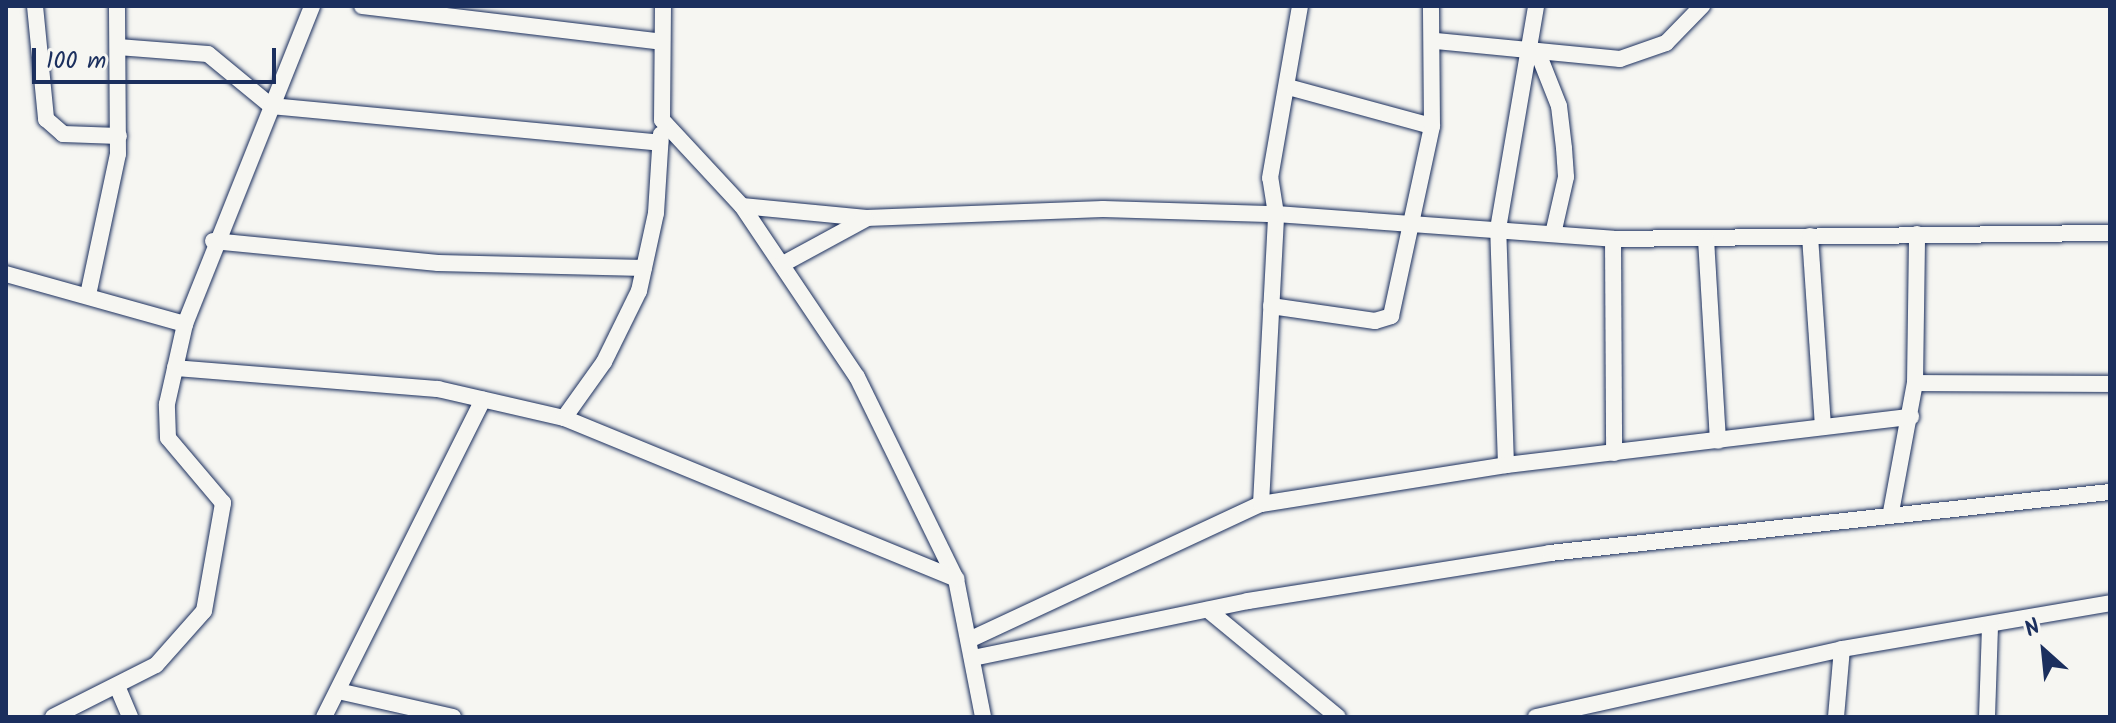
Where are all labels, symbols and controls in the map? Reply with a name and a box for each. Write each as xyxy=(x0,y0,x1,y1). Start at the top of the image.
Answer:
scale bar xyxy=(36,32,280,82)
text: 100 m xyxy=(46,42,106,81)
text: N xyxy=(2019,610,2047,648)
north arrow xyxy=(2004,611,2084,691)

